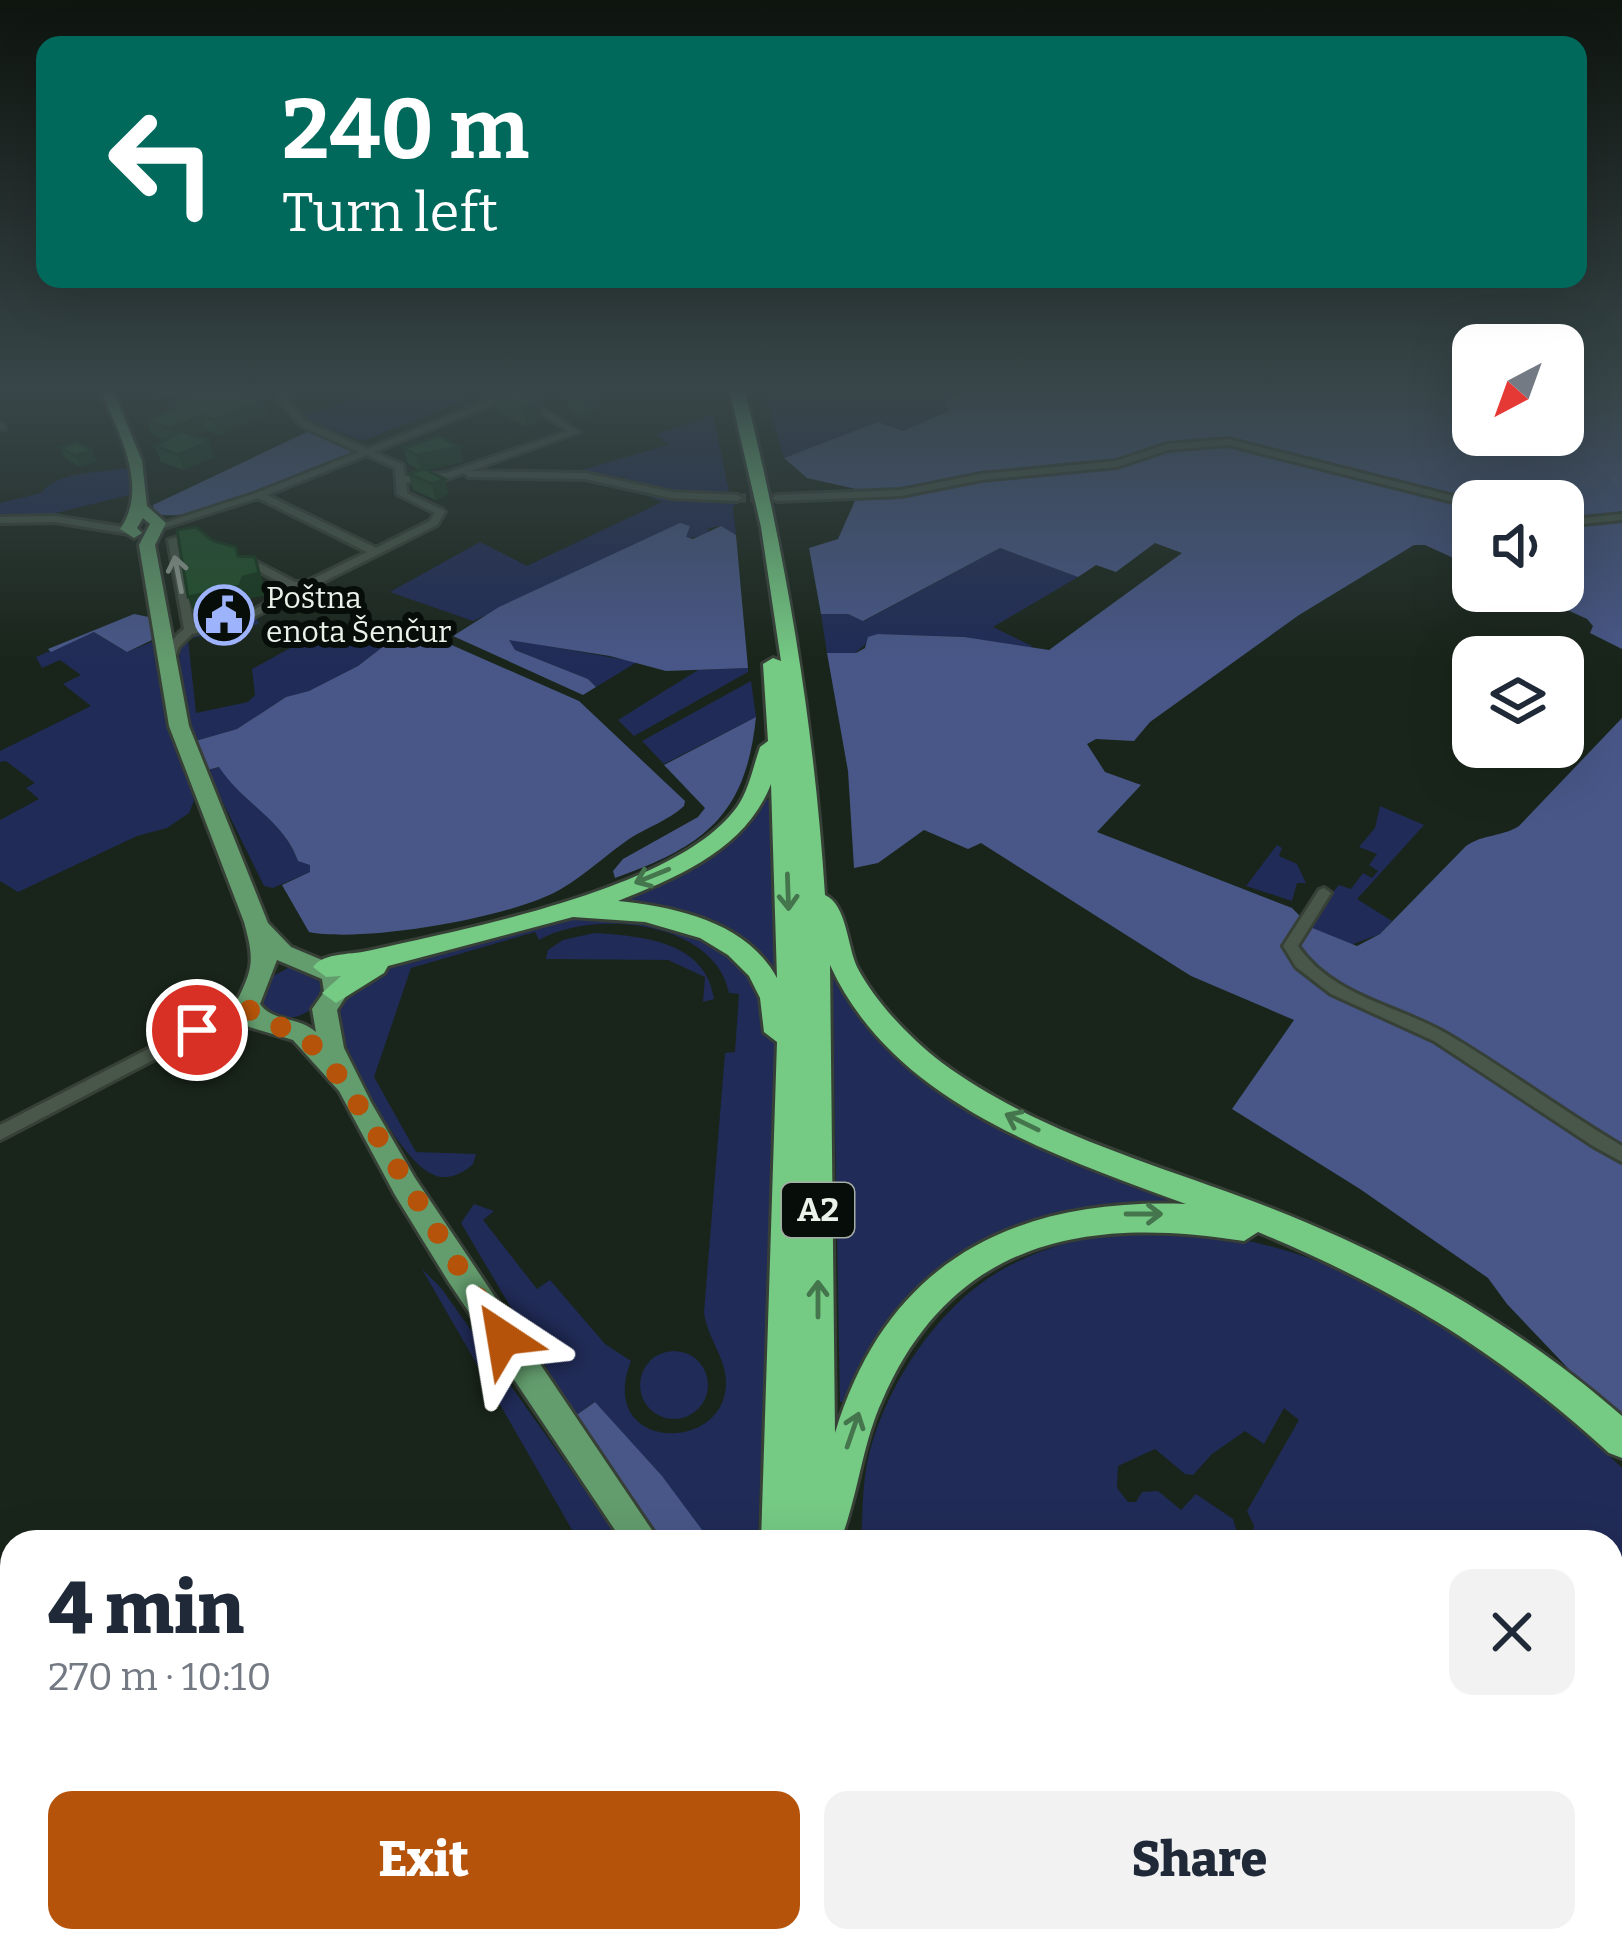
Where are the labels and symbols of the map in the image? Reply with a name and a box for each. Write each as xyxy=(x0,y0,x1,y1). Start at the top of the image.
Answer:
north arrow xyxy=(1452,324,1584,456)
one-way arrow xyxy=(166,555,188,594)
place label: Poštna enota Šenčur xyxy=(266,580,451,650)
public building icon: Poštna enota Šenčur xyxy=(193,584,255,646)
one-way arrow xyxy=(635,867,672,888)
one-way arrow xyxy=(777,872,800,911)
pin xyxy=(146,979,248,1081)
one-way arrow xyxy=(1005,1110,1041,1132)
road number: A2 xyxy=(782,1183,854,1237)
one-way arrow xyxy=(1124,1203,1163,1225)
position arrow xyxy=(440,1275,566,1401)
one-way arrow xyxy=(807,1280,829,1319)
one-way arrow xyxy=(844,1412,866,1450)

